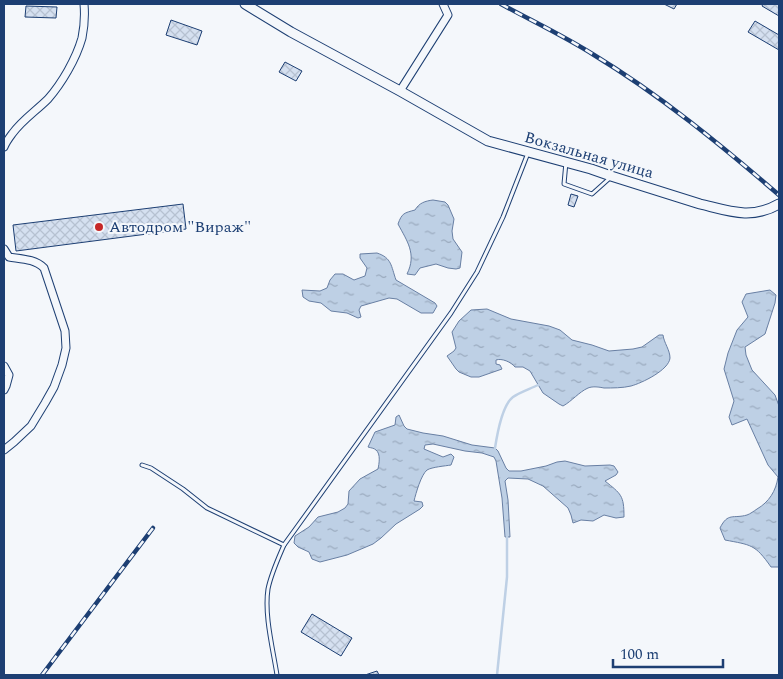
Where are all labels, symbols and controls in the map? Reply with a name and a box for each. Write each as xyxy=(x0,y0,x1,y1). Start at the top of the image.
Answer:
street label: Вокзальная улица xyxy=(522,125,657,185)
place label: Автодром "Вираж" xyxy=(109,215,251,239)
marker: Автодром "Вираж" xyxy=(93,221,105,233)
scale bar xyxy=(613,636,723,668)
text: 100 m xyxy=(620,643,659,666)

